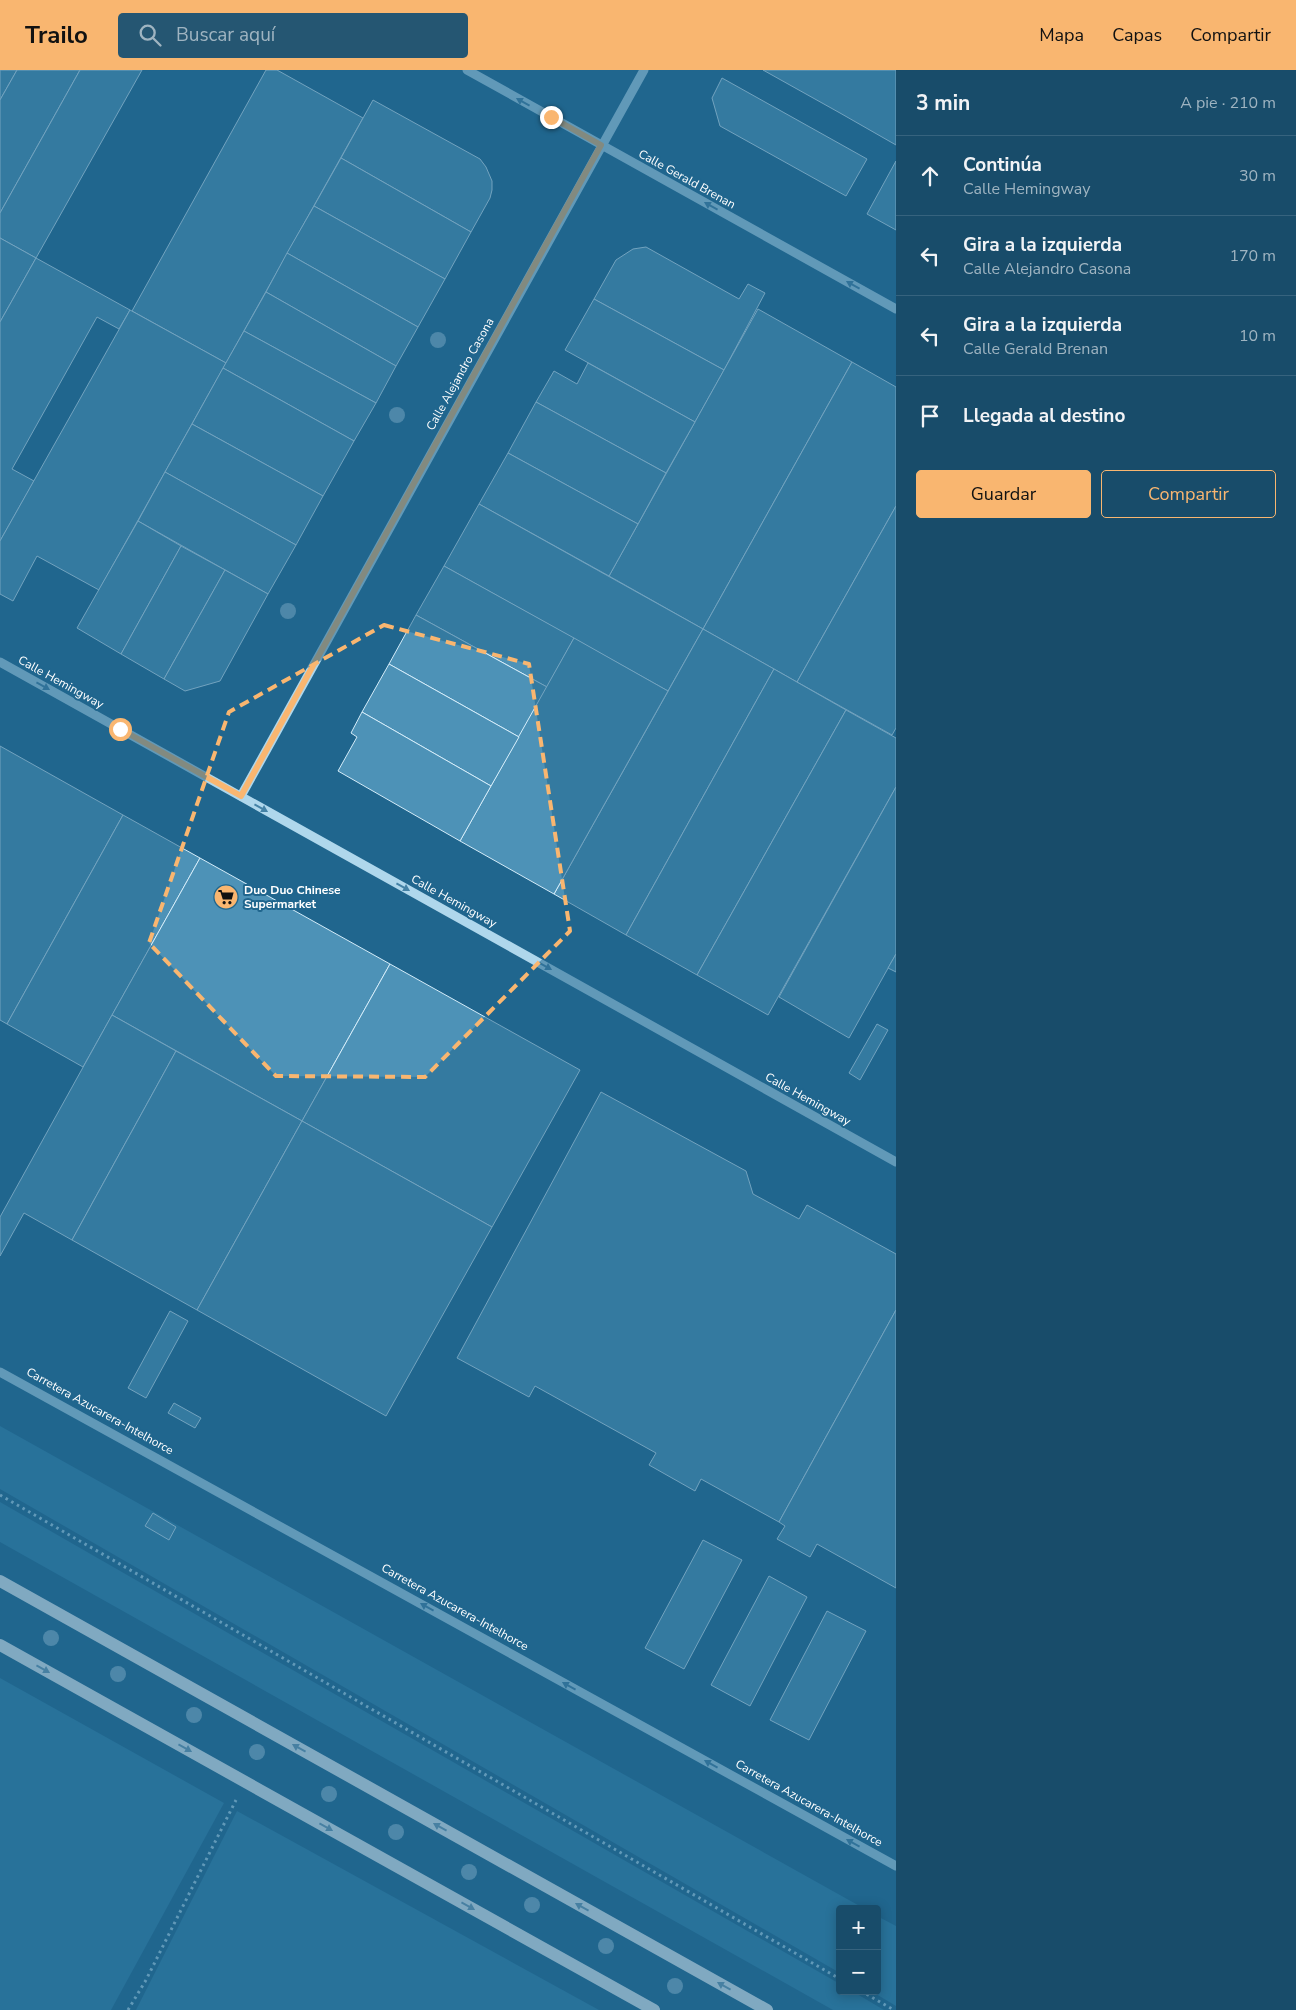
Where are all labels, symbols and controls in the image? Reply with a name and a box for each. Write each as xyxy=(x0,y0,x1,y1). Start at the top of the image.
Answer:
search box xyxy=(118,13,468,58)
text: Trailo xyxy=(25,19,88,51)
icon: search xyxy=(136,21,164,49)
text: Buscar aquí xyxy=(176,22,275,48)
text: Mapa xyxy=(1039,23,1084,47)
text: Capas xyxy=(1112,23,1162,47)
text: Compartir xyxy=(1190,23,1271,47)
text: 3 min xyxy=(916,89,970,117)
text: A pie · 210 m xyxy=(1180,92,1276,114)
one-way arrow xyxy=(517,97,530,106)
route end xyxy=(540,106,563,129)
street label: Calle Gerald Brenan xyxy=(636,146,738,212)
text: Continúa xyxy=(963,152,1042,178)
icon: ahead xyxy=(916,162,944,190)
text: 30 m xyxy=(1239,165,1276,187)
text: Calle Hemingway xyxy=(963,178,1090,200)
one-way arrow xyxy=(704,202,719,210)
text: Gira a la izquierda xyxy=(963,232,1122,258)
icon: left xyxy=(916,242,944,270)
text: 170 m xyxy=(1229,245,1276,267)
text: Calle Alejandro Casona xyxy=(963,258,1131,280)
one-way arrow xyxy=(846,281,861,289)
text: Gira a la izquierda xyxy=(963,312,1122,338)
street label: Calle Alejandro Casona xyxy=(422,315,498,433)
icon: left xyxy=(916,322,944,350)
text: 10 m xyxy=(1239,325,1276,347)
text: Calle Gerald Brenan xyxy=(963,338,1108,360)
icon: arrive xyxy=(916,402,944,430)
text: Llegada al destino xyxy=(963,403,1125,429)
button: Guardar xyxy=(916,470,1091,518)
button: Compartir xyxy=(1101,470,1276,518)
street label: Calle Hemingway xyxy=(15,652,107,713)
one-way arrow xyxy=(35,682,50,690)
route start xyxy=(109,718,132,741)
one-way arrow xyxy=(254,803,268,812)
street label: Calle Hemingway xyxy=(408,871,500,932)
place label: Duo Duo Chinese Supermarket xyxy=(244,882,341,912)
one-way arrow xyxy=(396,883,410,891)
supermarket icon: Duo Duo Chinese Supermarket xyxy=(213,884,239,910)
one-way arrow xyxy=(537,962,552,970)
street label: Calle Hemingway xyxy=(762,1069,854,1130)
street label: Carretera Azucarera-Intelhorce xyxy=(24,1364,176,1458)
street label: Carretera Azucarera-Intelhorce xyxy=(379,1560,531,1654)
one-way arrow xyxy=(419,1603,434,1611)
one-way arrow xyxy=(35,1665,50,1673)
one-way arrow xyxy=(562,1681,576,1690)
one-way arrow xyxy=(177,1744,192,1752)
one-way arrow xyxy=(291,1744,306,1752)
street label: Carretera Azucarera-Intelhorce xyxy=(733,1756,885,1850)
one-way arrow xyxy=(704,1760,719,1768)
one-way arrow xyxy=(319,1823,334,1831)
one-way arrow xyxy=(434,1823,447,1832)
one-way arrow xyxy=(847,1838,860,1847)
one-way arrow xyxy=(462,1902,475,1911)
one-way arrow xyxy=(575,1903,590,1911)
map controls xyxy=(836,1905,881,1995)
button: + xyxy=(836,1905,881,1950)
button: − xyxy=(836,1950,881,1995)
one-way arrow xyxy=(717,1982,731,1990)

